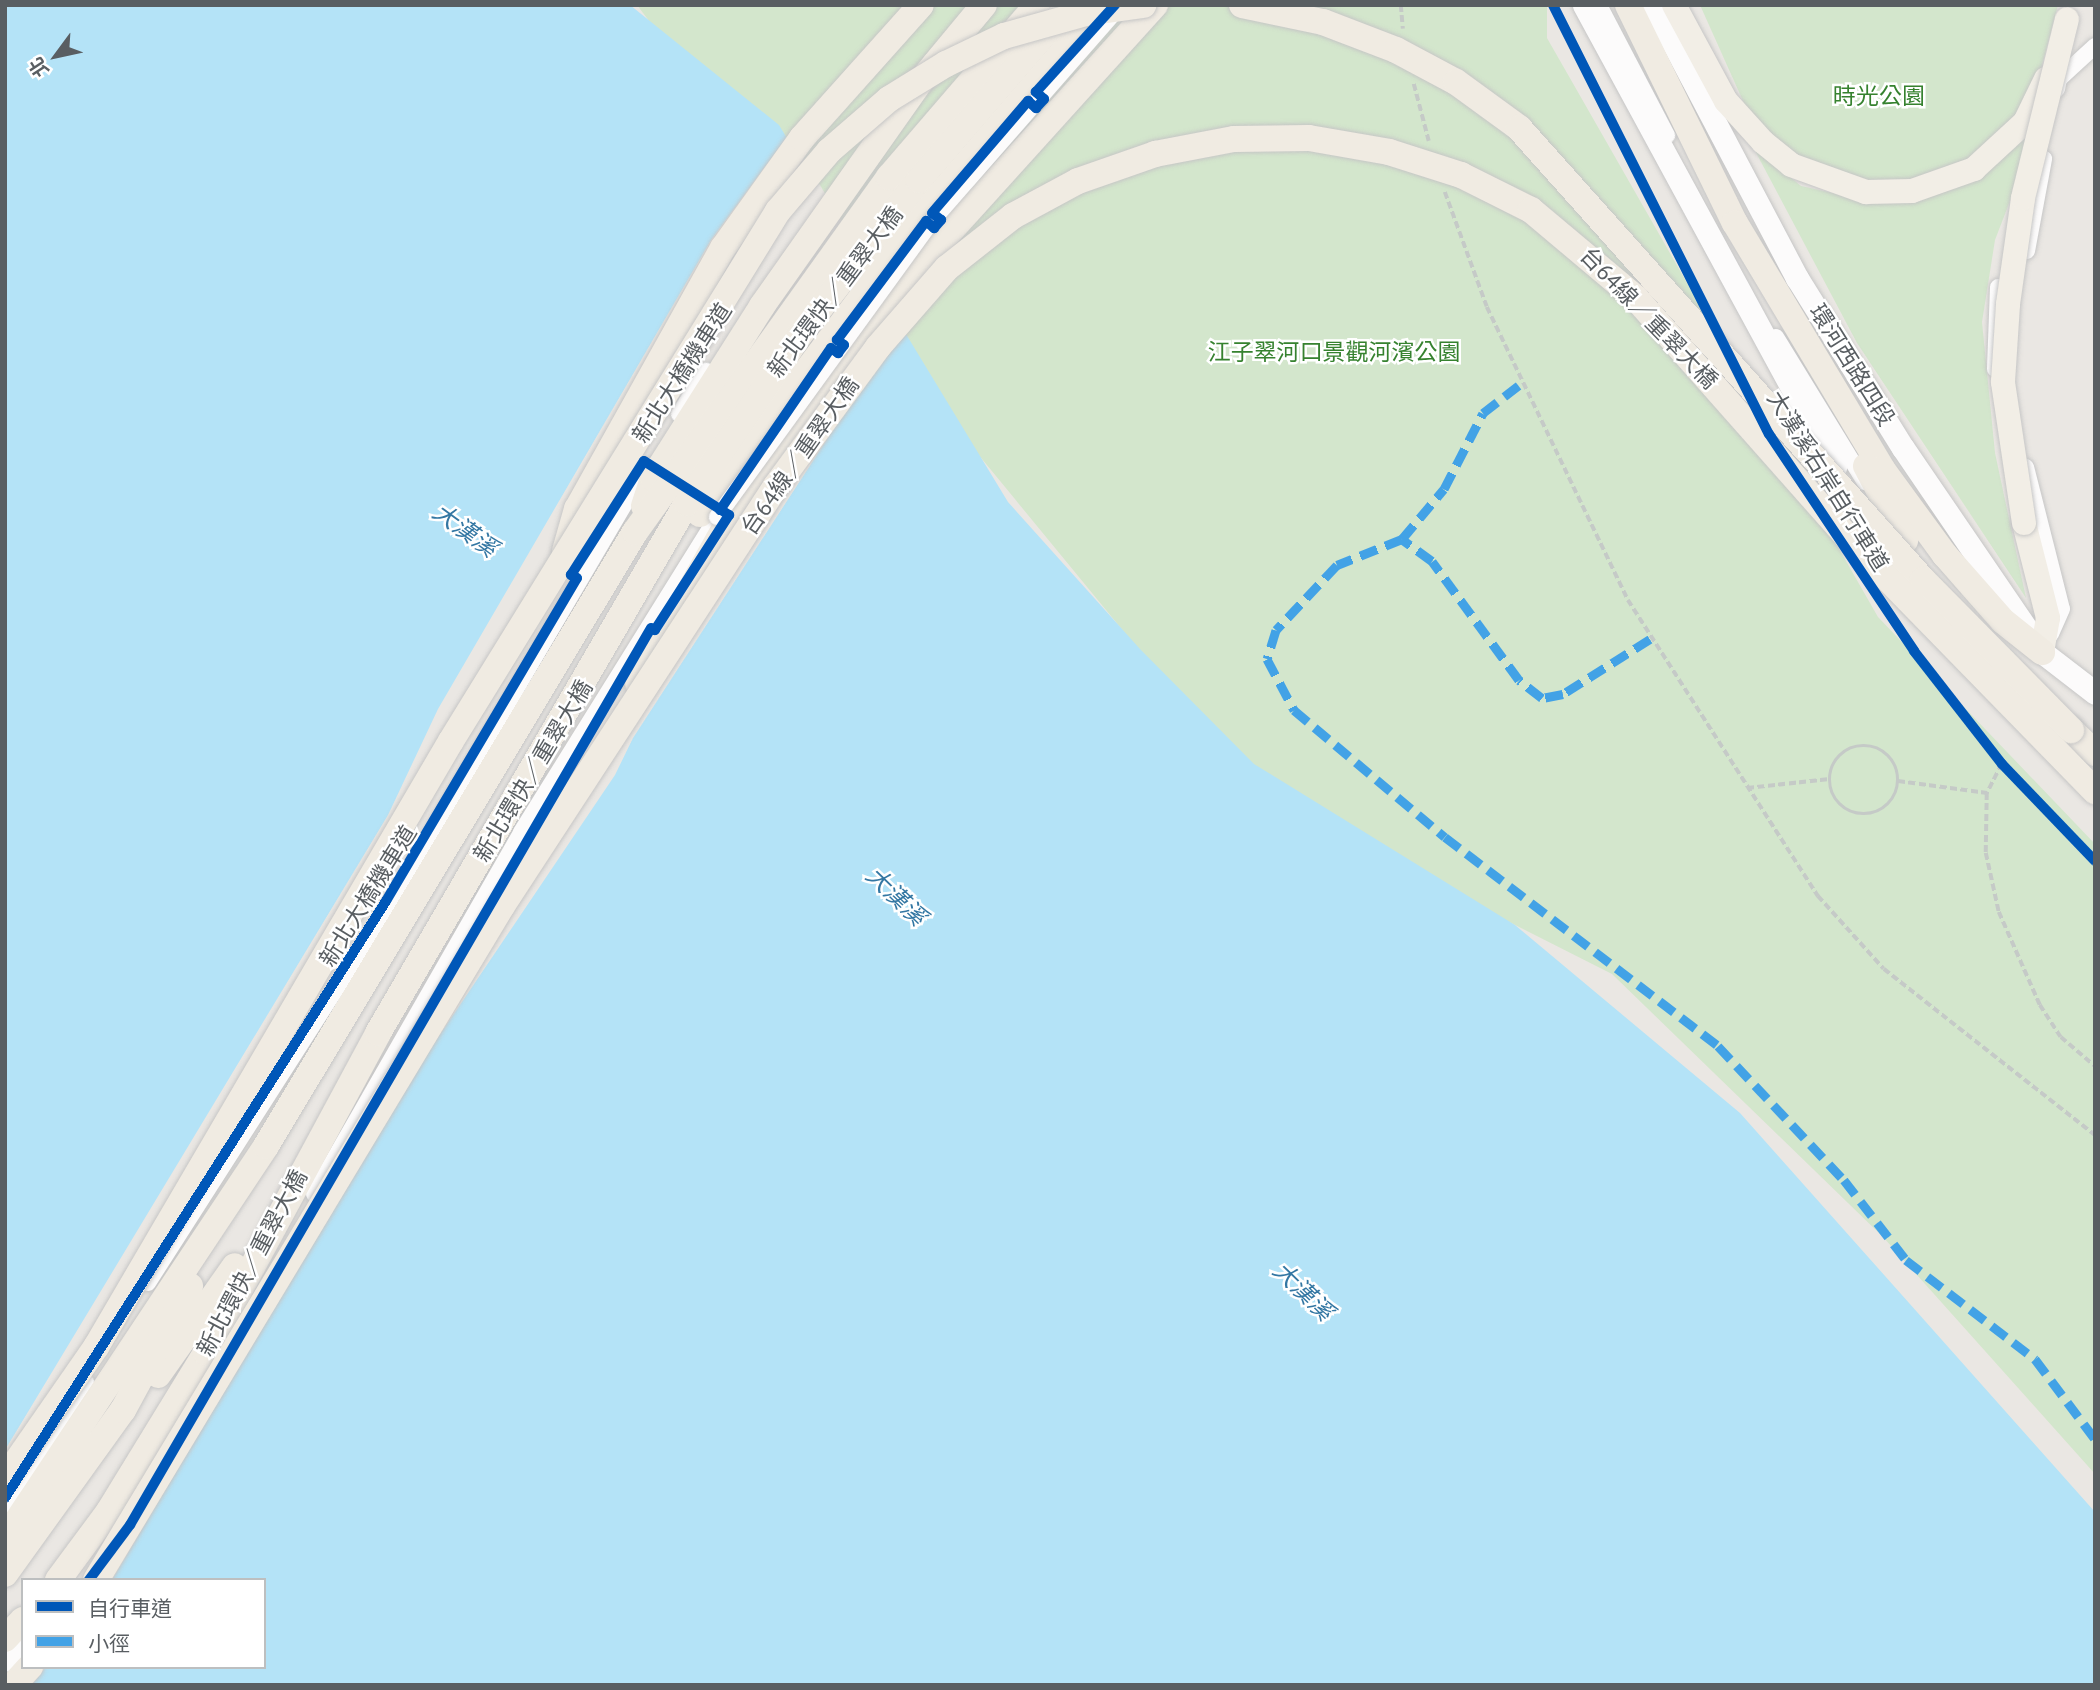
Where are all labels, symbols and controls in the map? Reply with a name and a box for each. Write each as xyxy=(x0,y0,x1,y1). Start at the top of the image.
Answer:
north arrow xyxy=(21,21,91,91)
text: 北 xyxy=(23,53,54,82)
park label: 時光公園 xyxy=(1833,82,1925,110)
street label: 新北環快／重翠大橋 xyxy=(762,201,908,383)
street label: 台64線／重翠大橋 xyxy=(1574,241,1724,395)
street label: 新北大橋機車道 xyxy=(627,298,737,448)
street label: 環河西路四段 xyxy=(1804,299,1900,431)
park label: 江子翠河口景觀河濱公園 xyxy=(1208,338,1460,366)
street label: 台64線／重翠大橋 xyxy=(735,372,865,540)
street label: 大漢溪右岸自行車道 xyxy=(1761,386,1895,576)
water label: 大漢溪 xyxy=(427,497,503,563)
street label: 新北環快／重翠大橋 xyxy=(468,675,598,867)
street label: 新北大橋機車道 xyxy=(314,820,422,972)
water label: 大漢溪 xyxy=(860,861,932,931)
street label: 新北環快／重翠大橋 xyxy=(191,1165,313,1361)
water label: 大漢溪 xyxy=(1267,1256,1339,1326)
legend xyxy=(21,1578,266,1669)
text: 自行車道 xyxy=(88,1595,172,1622)
text: 小徑 xyxy=(88,1630,130,1657)

